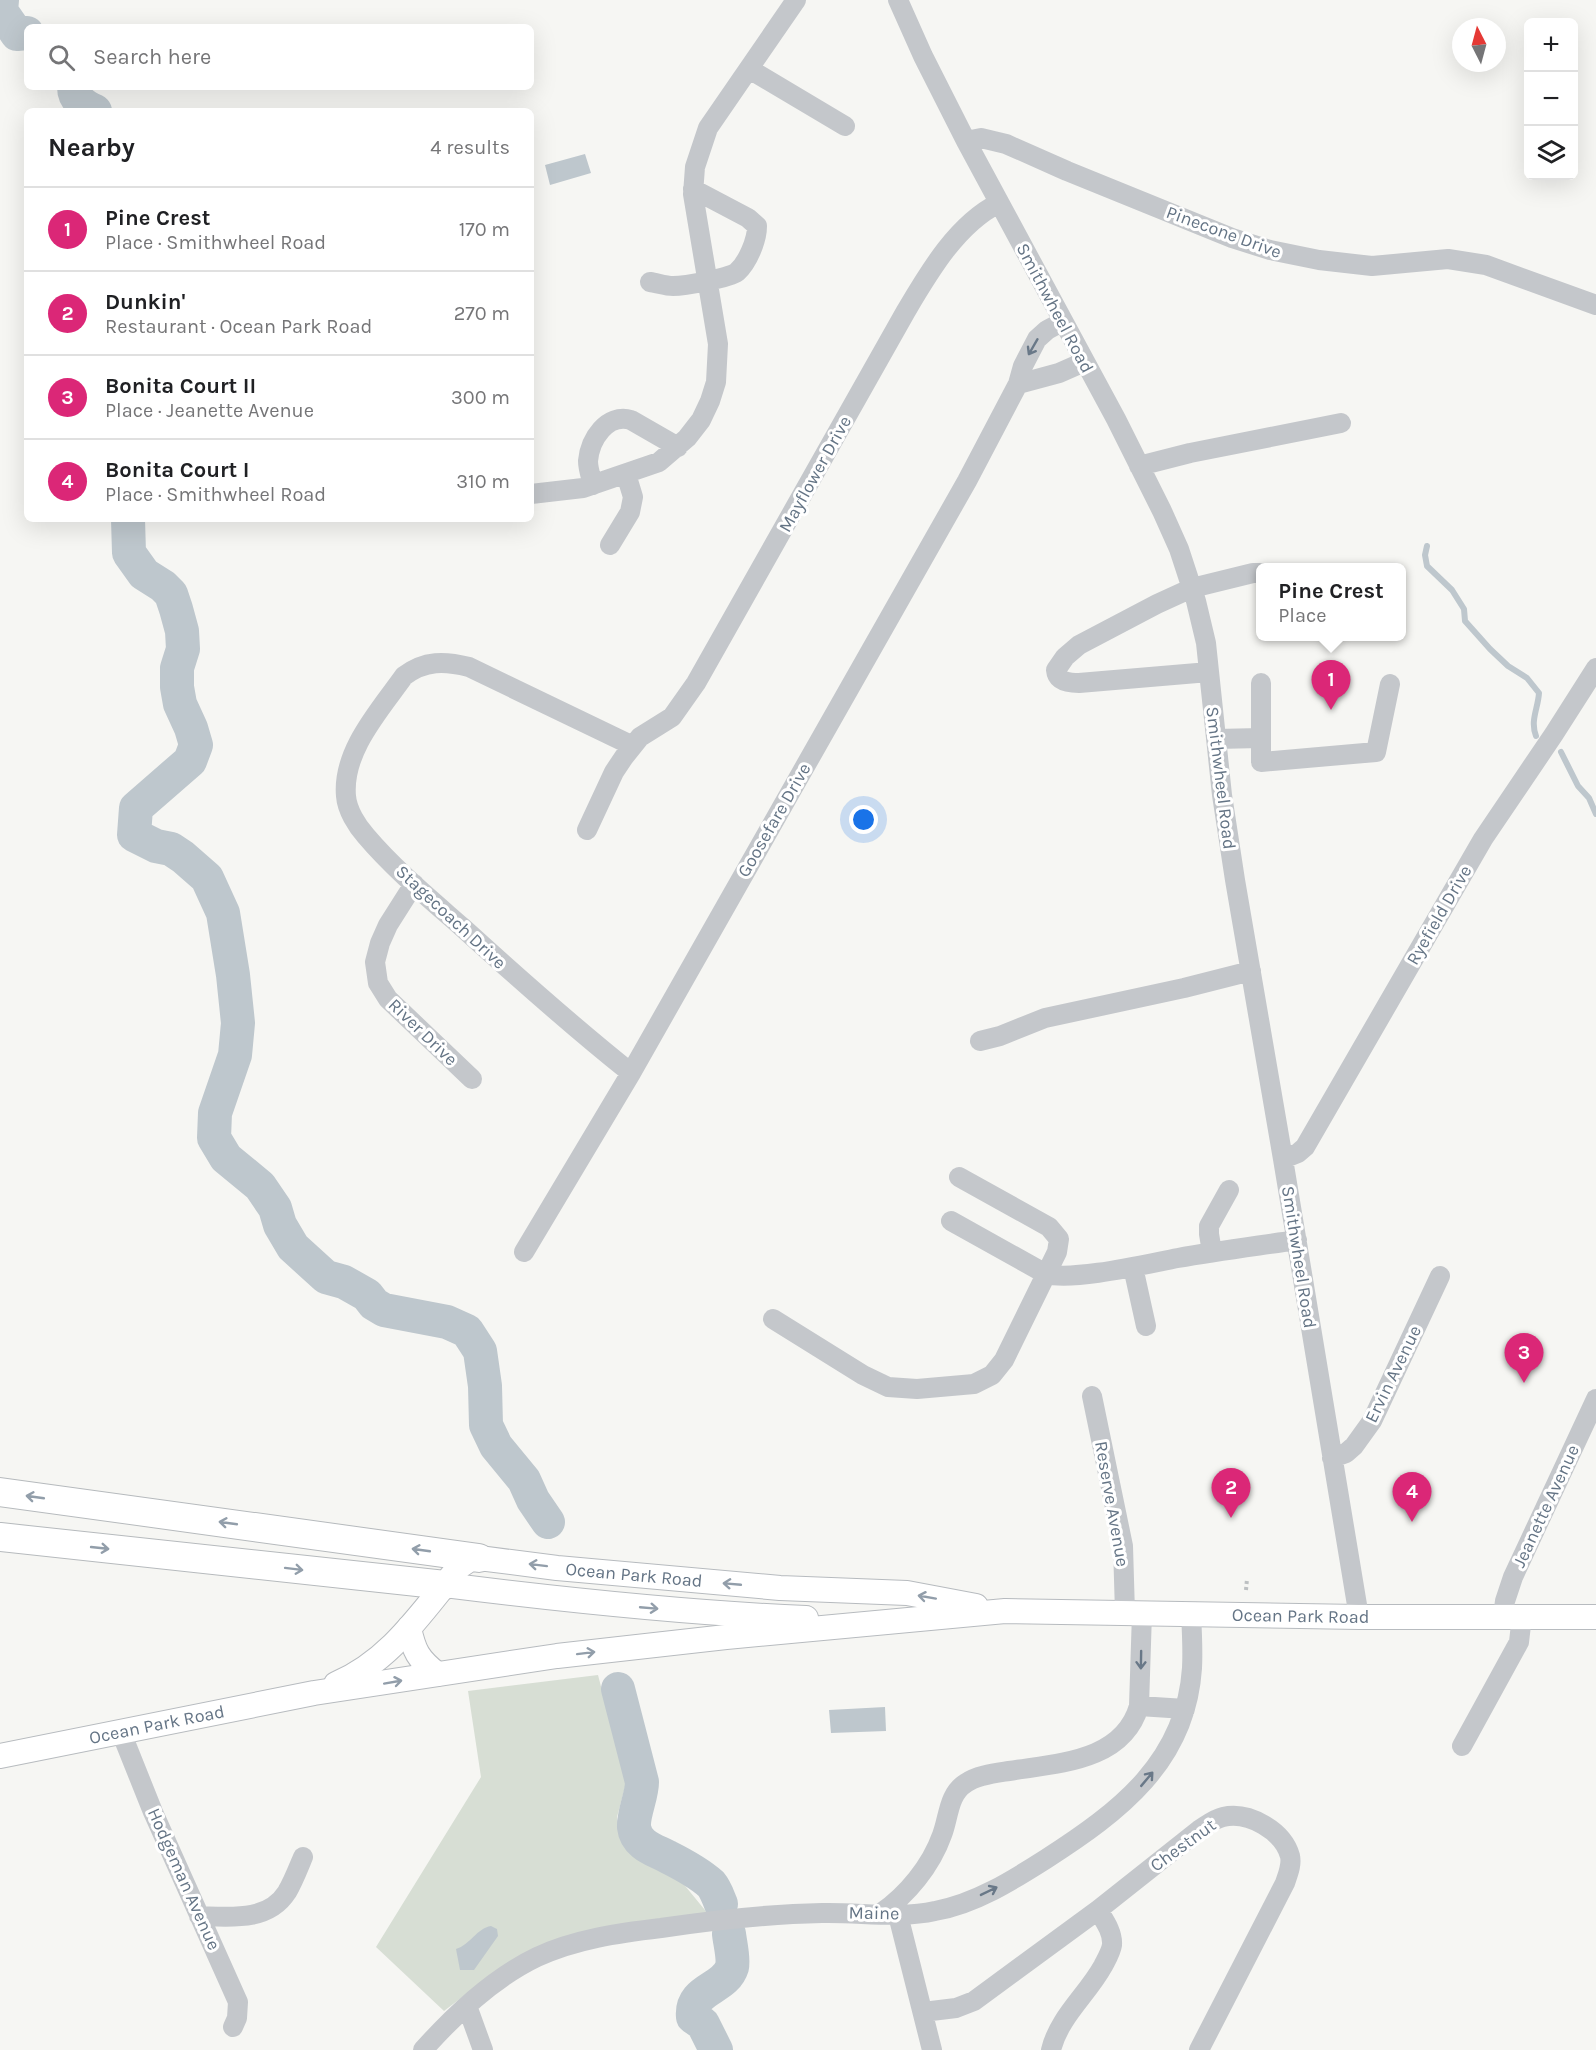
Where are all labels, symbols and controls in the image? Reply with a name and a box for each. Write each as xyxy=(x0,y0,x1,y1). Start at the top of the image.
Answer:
north arrow xyxy=(1452,18,1506,72)
map controls xyxy=(1524,18,1578,180)
button: + xyxy=(1524,18,1578,72)
search box xyxy=(24,24,534,90)
icon: search xyxy=(45,41,78,74)
text: Search here xyxy=(93,44,211,70)
button: − xyxy=(1524,72,1578,126)
button: layers xyxy=(1524,126,1578,180)
text: Nearby xyxy=(48,132,135,163)
text: 4 results xyxy=(430,136,510,159)
street label: Pinecone Drive xyxy=(1163,201,1285,263)
text: Pine Crest xyxy=(105,205,210,231)
text: 1 xyxy=(64,218,71,241)
text: 170 m xyxy=(459,218,510,241)
text: Place · Smithwheel Road xyxy=(105,231,326,254)
street label: Smithwheel Road xyxy=(1012,239,1098,377)
text: Dunkin' xyxy=(105,289,186,315)
text: 2 xyxy=(61,302,74,325)
text: 270 m xyxy=(454,302,510,325)
text: Restaurant · Ocean Park Road xyxy=(105,315,372,338)
one-way arrow xyxy=(1026,338,1038,355)
text: Bonita Court II xyxy=(105,373,256,399)
text: 3 xyxy=(61,386,74,409)
text: 300 m xyxy=(451,386,510,409)
text: Place · Jeanette Avenue xyxy=(105,399,314,422)
street label: Mayflower Drive xyxy=(774,412,856,536)
text: Bonita Court I xyxy=(105,457,250,483)
text: 4 xyxy=(62,470,73,493)
text: 310 m xyxy=(456,470,510,493)
text: Place · Smithwheel Road xyxy=(105,483,326,506)
popup xyxy=(1256,563,1406,641)
text: Pine Crest xyxy=(1278,578,1384,604)
text: Place xyxy=(1278,604,1327,627)
pin: 1 xyxy=(1312,660,1350,710)
street label: Smithwheel Road xyxy=(1201,705,1241,851)
street label: Goosefare Drive xyxy=(732,759,816,881)
your location xyxy=(849,805,878,834)
street label: Stagecoach Drive xyxy=(391,860,511,974)
street label: Ryefield Drive xyxy=(1402,861,1476,969)
street label: River Drive xyxy=(384,994,462,1070)
street label: Smithwheel Road xyxy=(1277,1184,1321,1330)
street label: Ervin Avenue xyxy=(1360,1322,1426,1426)
pin: 3 xyxy=(1504,1334,1544,1383)
street label: Reserve Avenue xyxy=(1090,1439,1134,1569)
street label: Jeanette Avenue xyxy=(1508,1441,1584,1571)
pin: 2 xyxy=(1212,1468,1250,1518)
pin: 4 xyxy=(1392,1472,1432,1522)
one-way arrow xyxy=(26,1491,45,1502)
one-way arrow xyxy=(219,1518,239,1529)
one-way arrow xyxy=(89,1542,109,1553)
one-way arrow xyxy=(412,1544,432,1555)
street label: Ocean Park Road xyxy=(564,1558,703,1592)
one-way arrow xyxy=(529,1559,549,1570)
one-way arrow xyxy=(283,1563,303,1574)
one-way arrow xyxy=(723,1578,743,1589)
one-way arrow xyxy=(917,1591,937,1602)
one-way arrow xyxy=(638,1603,658,1614)
street label: Ocean Park Road xyxy=(1232,1604,1369,1628)
one-way arrow xyxy=(575,1647,595,1658)
one-way arrow xyxy=(1135,1649,1147,1669)
one-way arrow xyxy=(382,1676,402,1687)
street label: Ocean Park Road xyxy=(87,1700,226,1749)
one-way arrow xyxy=(1140,1772,1154,1787)
street label: Hodgeman Avenue xyxy=(143,1805,225,1953)
street label: Chestnut xyxy=(1146,1814,1220,1876)
one-way arrow xyxy=(979,1885,997,1897)
street label: Maine xyxy=(848,1902,900,1924)

